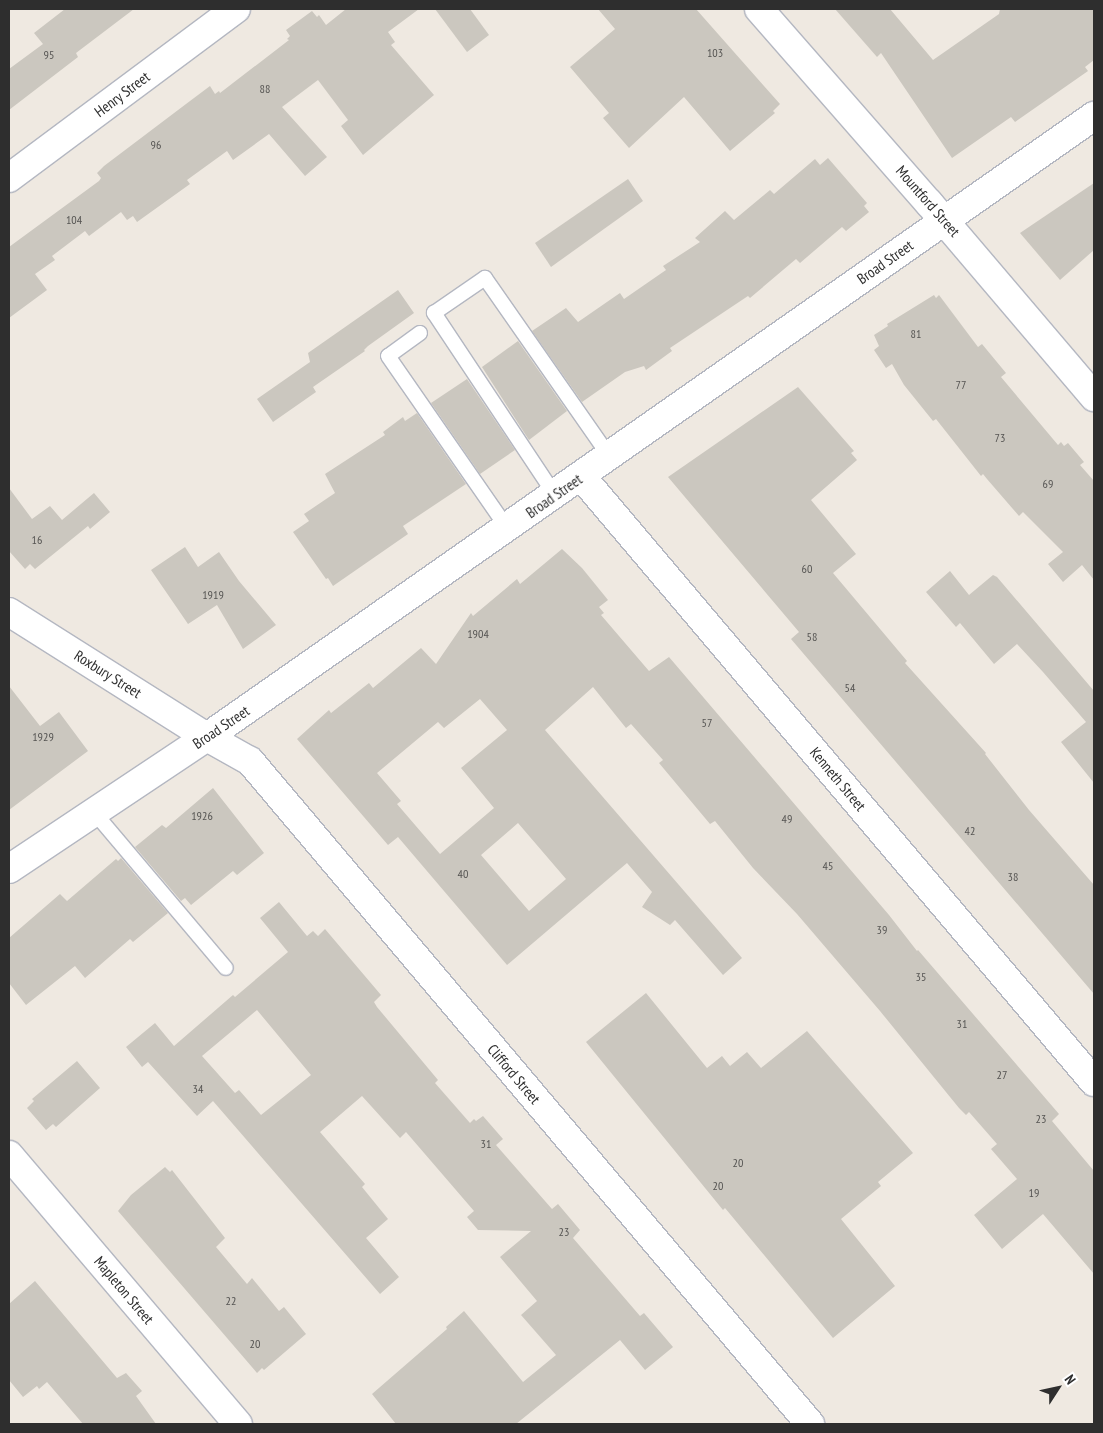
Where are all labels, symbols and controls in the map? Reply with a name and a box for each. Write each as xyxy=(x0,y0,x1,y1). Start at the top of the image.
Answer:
house number: 103 xyxy=(707,46,723,60)
house number: 95 xyxy=(44,48,54,62)
street label: Henry Street xyxy=(91,67,153,121)
house number: 88 xyxy=(260,82,270,96)
house number: 96 xyxy=(151,138,161,152)
street label: Mountford Street xyxy=(892,162,964,240)
house number: 104 xyxy=(66,213,82,227)
street label: Broad Street xyxy=(853,236,917,288)
house number: 81 xyxy=(911,327,921,341)
house number: 77 xyxy=(956,378,966,392)
house number: 73 xyxy=(995,431,1005,445)
street label: Broad Street xyxy=(522,470,586,522)
house number: 69 xyxy=(1043,477,1053,491)
house number: 16 xyxy=(32,533,42,547)
house number: 60 xyxy=(802,562,812,576)
house number: 1919 xyxy=(202,588,224,602)
house number: 1904 xyxy=(467,627,489,641)
house number: 58 xyxy=(807,630,817,644)
street label: Roxbury Street xyxy=(71,646,145,702)
house number: 54 xyxy=(845,681,855,695)
street label: Broad Street xyxy=(189,702,253,752)
house number: 57 xyxy=(702,716,712,730)
house number: 1929 xyxy=(32,730,54,744)
street label: Kenneth Street xyxy=(806,744,870,814)
house number: 1926 xyxy=(191,809,213,823)
house number: 49 xyxy=(782,812,792,826)
house number: 42 xyxy=(965,824,975,838)
house number: 45 xyxy=(823,859,833,873)
house number: 40 xyxy=(458,867,468,881)
house number: 38 xyxy=(1008,870,1018,884)
house number: 39 xyxy=(877,923,887,937)
house number: 35 xyxy=(916,970,926,984)
house number: 31 xyxy=(957,1017,967,1031)
street label: Clifford Street xyxy=(484,1040,544,1108)
house number: 27 xyxy=(997,1068,1007,1082)
house number: 34 xyxy=(193,1082,203,1096)
house number: 23 xyxy=(1036,1112,1046,1126)
house number: 31 xyxy=(481,1137,491,1151)
house number: 20 xyxy=(733,1156,743,1170)
house number: 20 xyxy=(713,1179,723,1193)
house number: 19 xyxy=(1029,1186,1039,1200)
house number: 23 xyxy=(559,1225,569,1239)
street label: Mapleton Street xyxy=(90,1252,158,1328)
house number: 22 xyxy=(226,1294,236,1308)
house number: 20 xyxy=(250,1337,260,1351)
north arrow xyxy=(1033,1363,1083,1413)
text: N xyxy=(1061,1371,1080,1388)

